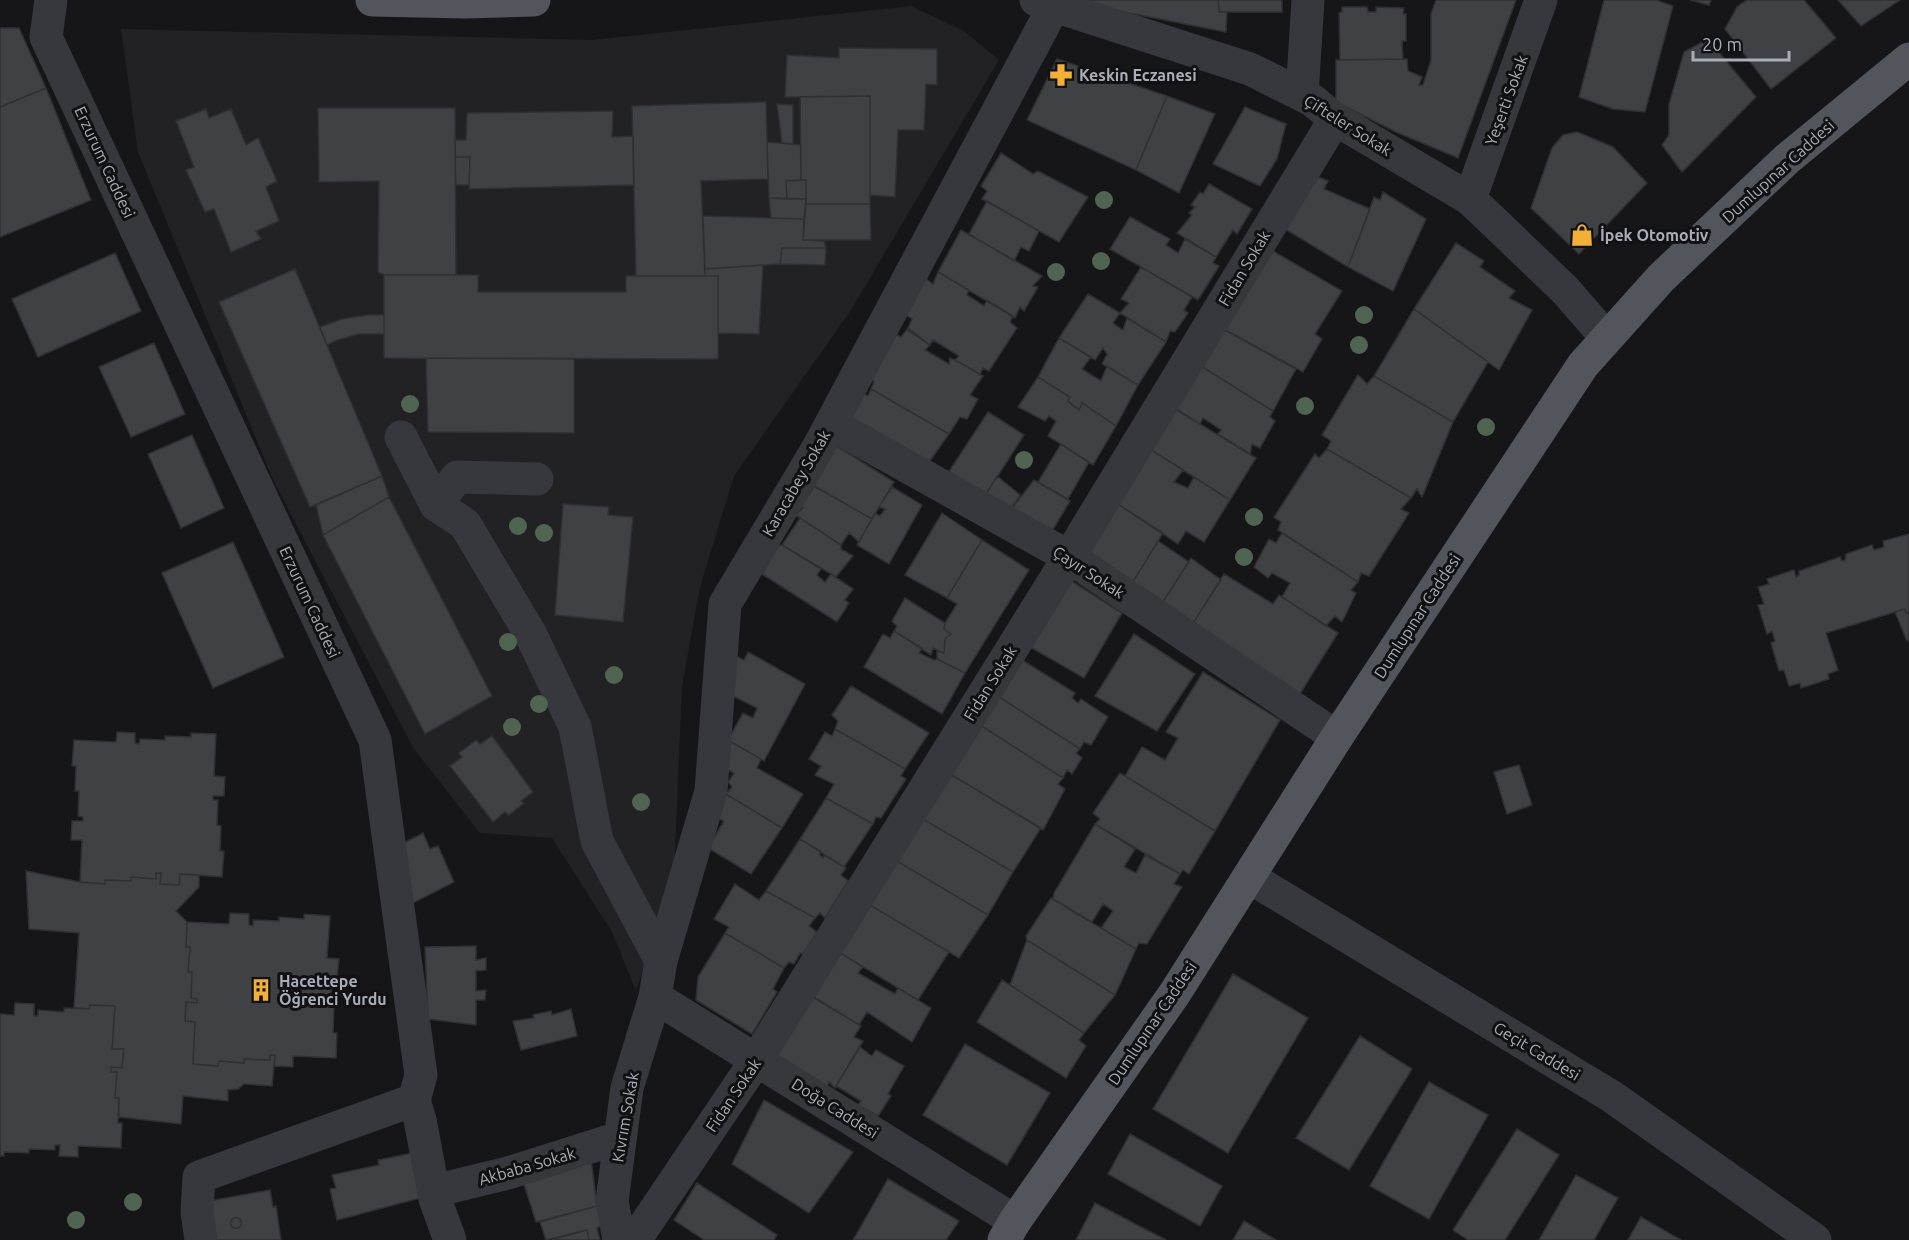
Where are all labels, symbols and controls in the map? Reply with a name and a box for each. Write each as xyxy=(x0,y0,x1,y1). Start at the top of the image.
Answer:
scale bar xyxy=(1693,24,1789,62)
text: 20 m xyxy=(1702,34,1742,54)
street label: Yeşerti Sokak xyxy=(1481,52,1531,148)
pharmacy icon: Keskin Eczanesi xyxy=(1048,62,1074,88)
place label: Keskin Eczanesi xyxy=(1079,66,1197,84)
street label: Çifteler Sokak xyxy=(1301,91,1395,159)
street label: Erzurum Caddesi xyxy=(71,104,139,220)
street label: Dumlupınar Caddesi xyxy=(1718,116,1838,226)
shop icon: İpek Otomotiv xyxy=(1569,222,1595,248)
place label: İpek Otomotiv xyxy=(1600,226,1709,244)
street label: Fidan Sokak xyxy=(1214,227,1274,309)
street label: Karacabey Sokak xyxy=(758,427,834,539)
street label: Çayır Sokak xyxy=(1050,542,1128,602)
street label: Erzurum Caddesi xyxy=(276,544,344,660)
street label: Dumlupınar Caddesi xyxy=(1370,551,1464,681)
street label: Fidan Sokak xyxy=(960,642,1020,724)
street label: Dumlupınar Caddesi xyxy=(1104,958,1200,1088)
place label: Hacettepe Öğrenci Yurdu xyxy=(279,972,387,1008)
building icon: Hacettepe Öğrenci Yurdu xyxy=(248,977,274,1003)
street label: Geçit Caddesi xyxy=(1491,1018,1583,1084)
street label: Fidan Sokak xyxy=(702,1055,764,1135)
street label: Kıvrım Sokak xyxy=(608,1070,642,1164)
street label: Doğa Caddesi xyxy=(789,1074,881,1142)
street label: Akbaba Sokak xyxy=(477,1144,577,1188)

